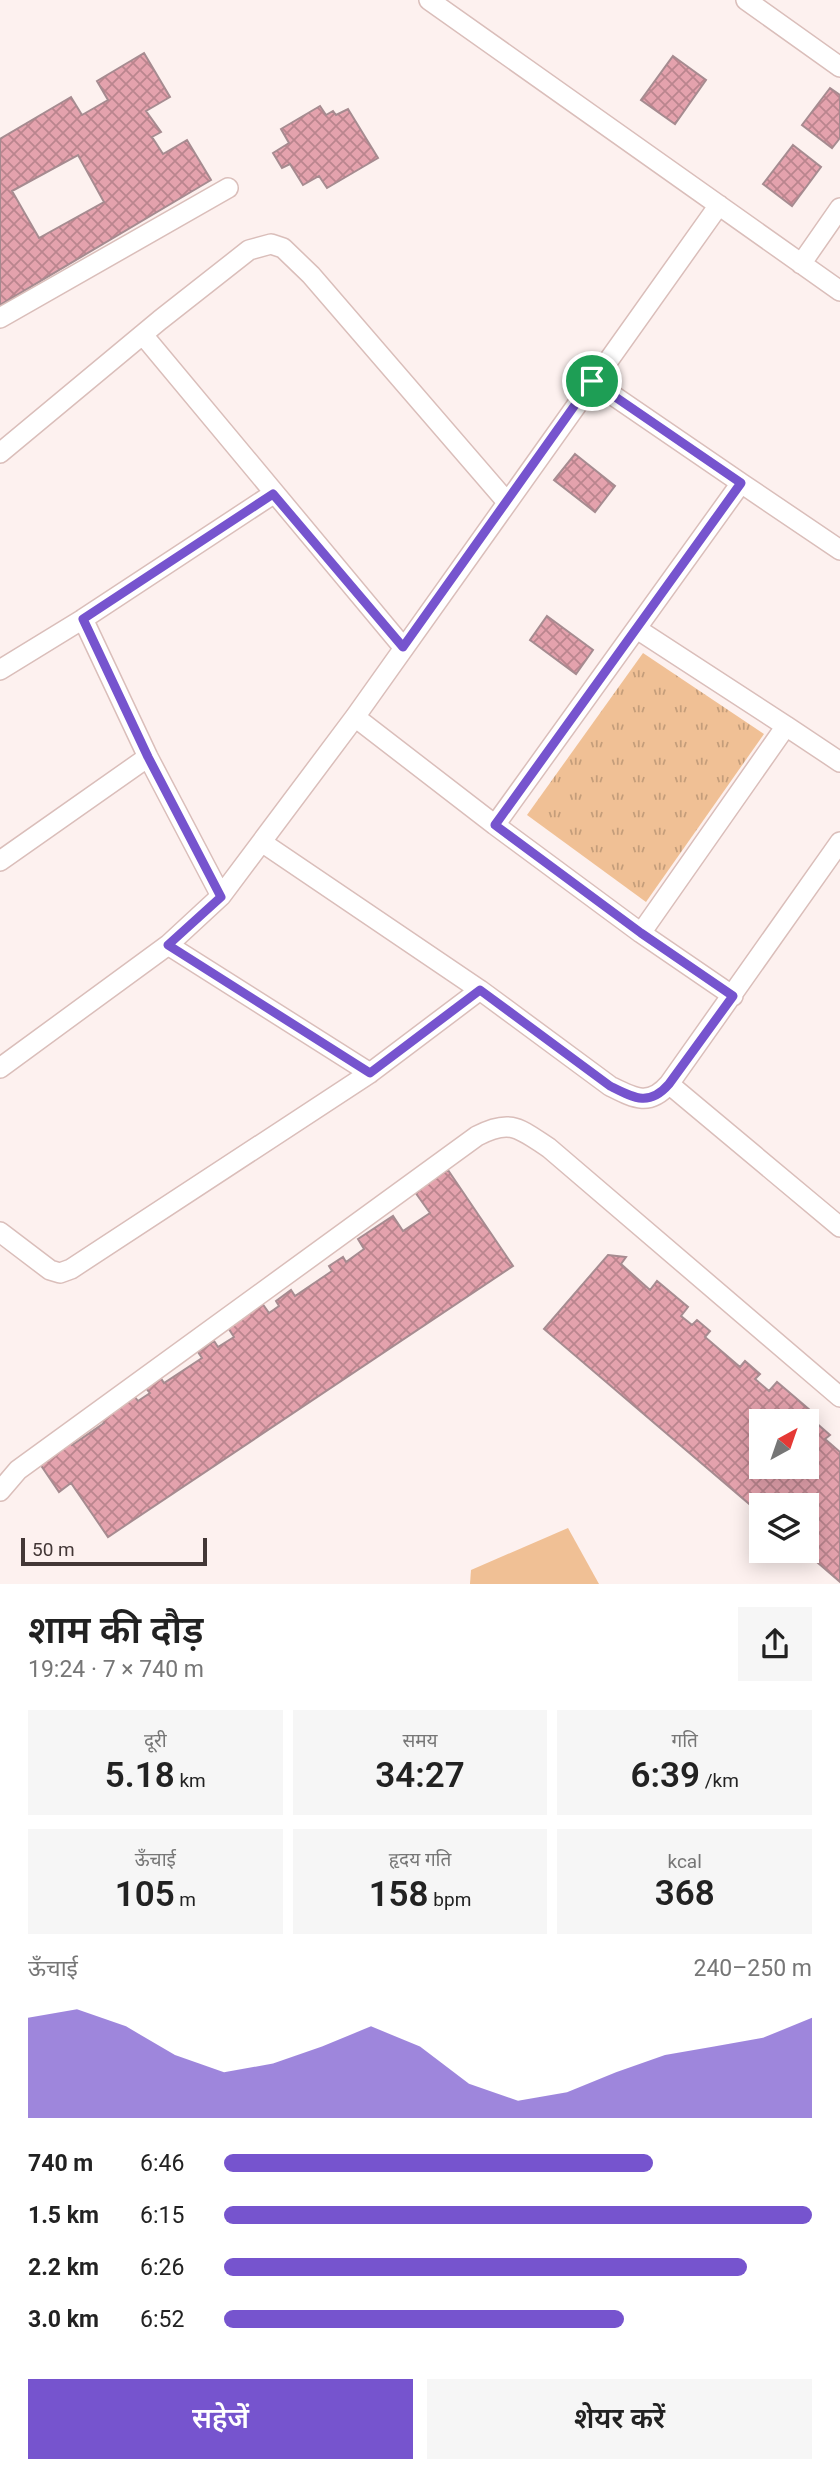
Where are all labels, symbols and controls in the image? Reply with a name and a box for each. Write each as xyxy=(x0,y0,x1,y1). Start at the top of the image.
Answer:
pin xyxy=(562,351,622,411)
icon: arrive xyxy=(573,362,611,400)
north arrow xyxy=(749,1409,819,1479)
map controls xyxy=(749,1409,819,1563)
button: layers xyxy=(749,1493,819,1563)
scale bar xyxy=(21,1535,206,1567)
text: 50 m xyxy=(32,1538,75,1561)
button: share xyxy=(738,1607,812,1681)
text: शाम की दौड़ xyxy=(28,1608,203,1652)
text: 19:24 · 7 × 740 m xyxy=(28,1656,204,1683)
text: दूरी xyxy=(144,1729,167,1752)
text: समय xyxy=(402,1729,438,1752)
text: गति xyxy=(671,1729,698,1752)
text: 5.18 xyxy=(105,1755,175,1796)
text: 34:27 xyxy=(375,1755,465,1796)
text: 6:39 xyxy=(630,1755,700,1796)
text: km xyxy=(175,1769,206,1792)
text: /km xyxy=(700,1769,739,1792)
text: ऊँचाई xyxy=(135,1848,176,1871)
text: हृदय गति xyxy=(389,1848,451,1871)
text: kcal xyxy=(667,1850,702,1873)
text: 368 xyxy=(655,1873,715,1914)
text: 105 xyxy=(115,1874,175,1915)
text: 158 xyxy=(369,1874,429,1915)
text: m xyxy=(175,1888,196,1911)
text: bpm xyxy=(429,1888,471,1911)
text: ऊँचाई xyxy=(28,1955,78,1982)
text: 240–250 m xyxy=(693,1955,812,1982)
text: 740 m xyxy=(28,2150,93,2177)
text: 6:46 xyxy=(140,2150,184,2177)
text: 1.5 km xyxy=(28,2202,99,2229)
text: 6:15 xyxy=(140,2202,184,2229)
text: 2.2 km xyxy=(28,2254,99,2281)
text: 6:26 xyxy=(140,2254,184,2281)
text: 3.0 km xyxy=(28,2306,99,2333)
text: 6:52 xyxy=(140,2306,184,2333)
button: सहेजें xyxy=(28,2379,413,2459)
button: शेयर करें xyxy=(427,2379,812,2459)

